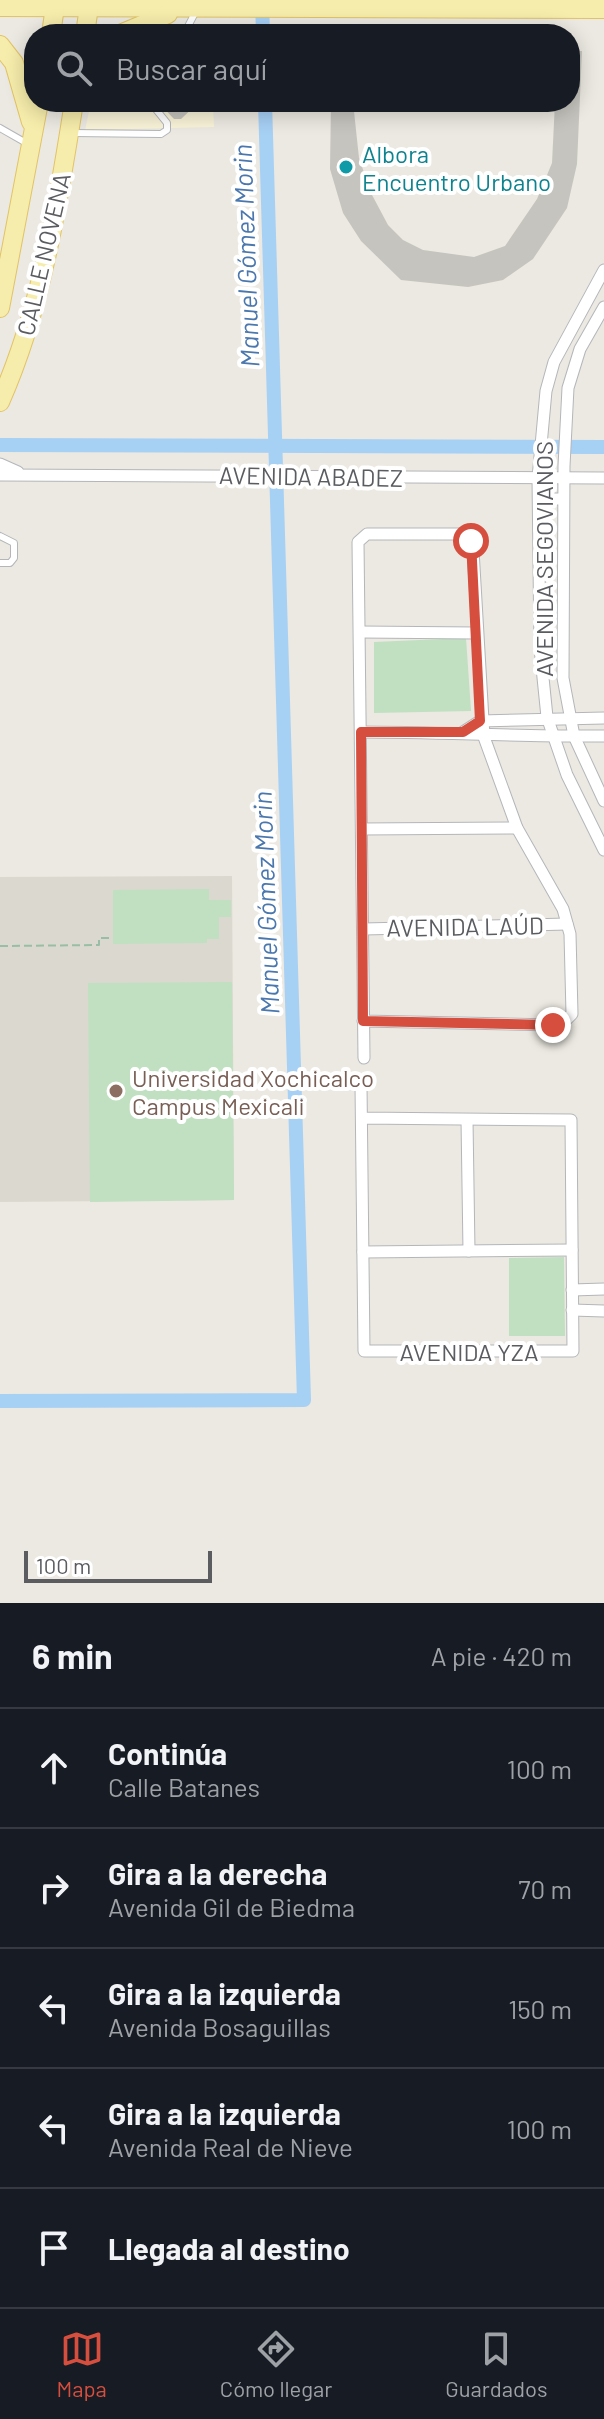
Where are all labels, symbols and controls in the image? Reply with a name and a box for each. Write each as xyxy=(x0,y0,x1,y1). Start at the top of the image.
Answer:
search box xyxy=(24,24,580,112)
icon: search xyxy=(52,46,96,90)
text: Buscar aquí xyxy=(116,50,267,86)
place label: Albora Encuentro Urbano xyxy=(362,139,551,196)
water label: Manuel Gómez Morin xyxy=(226,144,264,368)
marker: Albora Encuentro Urbano xyxy=(337,158,355,176)
street label: CALLE NOVENA xyxy=(10,170,76,338)
street label: AVENIDA SEGOVIANOS xyxy=(529,441,558,677)
street label: AVENIDA ABADEZ xyxy=(219,460,403,492)
route start xyxy=(453,523,489,559)
water label: Manuel Gómez Morin xyxy=(246,791,284,1015)
street label: AVENIDA LAÚD xyxy=(386,910,544,942)
route end xyxy=(535,1007,571,1043)
place label: Universidad Xochicalco Campus Mexicali xyxy=(132,1063,374,1120)
marker: Universidad Xochicalco Campus Mexicali xyxy=(107,1082,125,1100)
street label: AVENIDA YZA xyxy=(399,1337,539,1366)
scale bar xyxy=(24,1547,212,1583)
text: 100 m xyxy=(36,1552,91,1578)
text: 6 min xyxy=(32,1635,113,1676)
text: A pie · 420 m xyxy=(431,1640,572,1671)
text: Continúa xyxy=(108,1735,227,1771)
icon: ahead xyxy=(32,1746,76,1790)
text: 100 m xyxy=(507,1753,572,1784)
text: Calle Batanes xyxy=(108,1771,260,1802)
text: Gira a la derecha xyxy=(108,1855,327,1891)
icon: right xyxy=(32,1866,76,1910)
text: 70 m xyxy=(518,1873,572,1904)
text: Avenida Gil de Biedma xyxy=(108,1891,355,1922)
text: Gira a la izquierda xyxy=(108,1975,341,2011)
icon: left xyxy=(32,1986,76,2030)
text: 150 m xyxy=(508,1993,572,2024)
text: Avenida Bosaguillas xyxy=(108,2011,331,2042)
text: Gira a la izquierda xyxy=(108,2095,341,2131)
icon: left xyxy=(32,2106,76,2150)
text: 100 m xyxy=(507,2113,572,2144)
text: Avenida Real de Nieve xyxy=(108,2131,353,2162)
icon: arrive xyxy=(32,2226,76,2270)
text: Llegada al destino xyxy=(108,2230,350,2266)
tab: Mapa xyxy=(56,2327,107,2401)
tab: Cómo llegar xyxy=(220,2327,332,2401)
tab: Guardados xyxy=(445,2327,548,2401)

